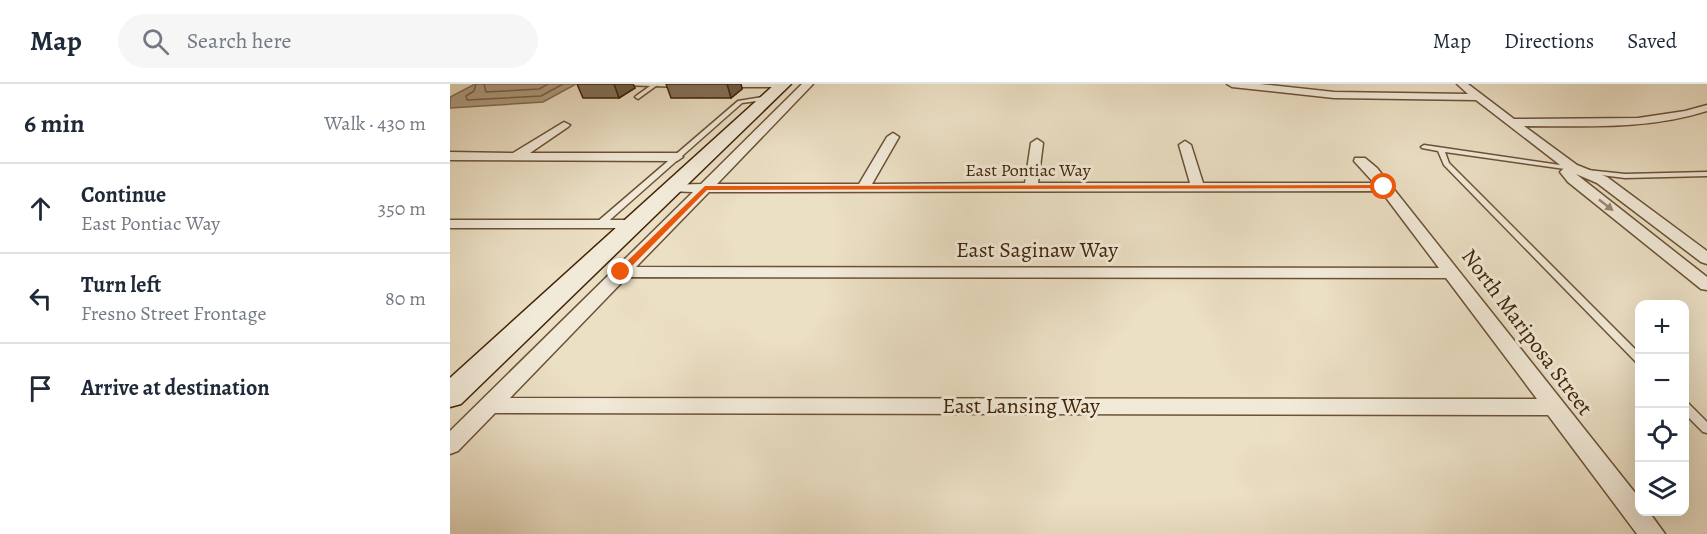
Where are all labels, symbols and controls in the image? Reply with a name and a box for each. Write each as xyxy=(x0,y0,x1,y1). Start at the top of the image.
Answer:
search box xyxy=(118,14,538,68)
text: Map xyxy=(30,22,82,60)
icon: search xyxy=(139,25,172,58)
text: Search here xyxy=(187,26,291,56)
text: Map xyxy=(1433,27,1471,55)
text: Directions xyxy=(1504,27,1594,55)
text: Saved xyxy=(1627,27,1677,55)
text: 6 min xyxy=(24,106,85,141)
text: Walk · 430 m xyxy=(324,110,426,137)
street label: East Pontiac Way xyxy=(965,158,1092,182)
route start xyxy=(1370,173,1396,199)
text: Continue xyxy=(81,180,166,210)
icon: ahead xyxy=(24,192,57,225)
text: 350 m xyxy=(378,195,426,222)
one-way arrow xyxy=(1598,199,1614,212)
text: East Pontiac Way xyxy=(81,210,220,237)
street label: East Saginaw Way xyxy=(956,235,1118,265)
street label: North Mariposa Street xyxy=(1454,242,1600,422)
route end xyxy=(607,258,633,284)
text: Turn left xyxy=(81,270,161,300)
icon: left xyxy=(24,282,57,315)
text: 80 m xyxy=(385,285,426,312)
text: Fresno Street Frontage xyxy=(81,300,266,327)
map controls xyxy=(1635,300,1689,516)
button: + xyxy=(1635,300,1689,354)
button: − xyxy=(1635,354,1689,408)
icon: arrive xyxy=(24,372,57,405)
text: Arrive at destination xyxy=(81,373,270,403)
street label: East Lansing Way xyxy=(942,391,1100,421)
button: locate xyxy=(1635,408,1689,462)
button: layers xyxy=(1635,462,1689,516)

